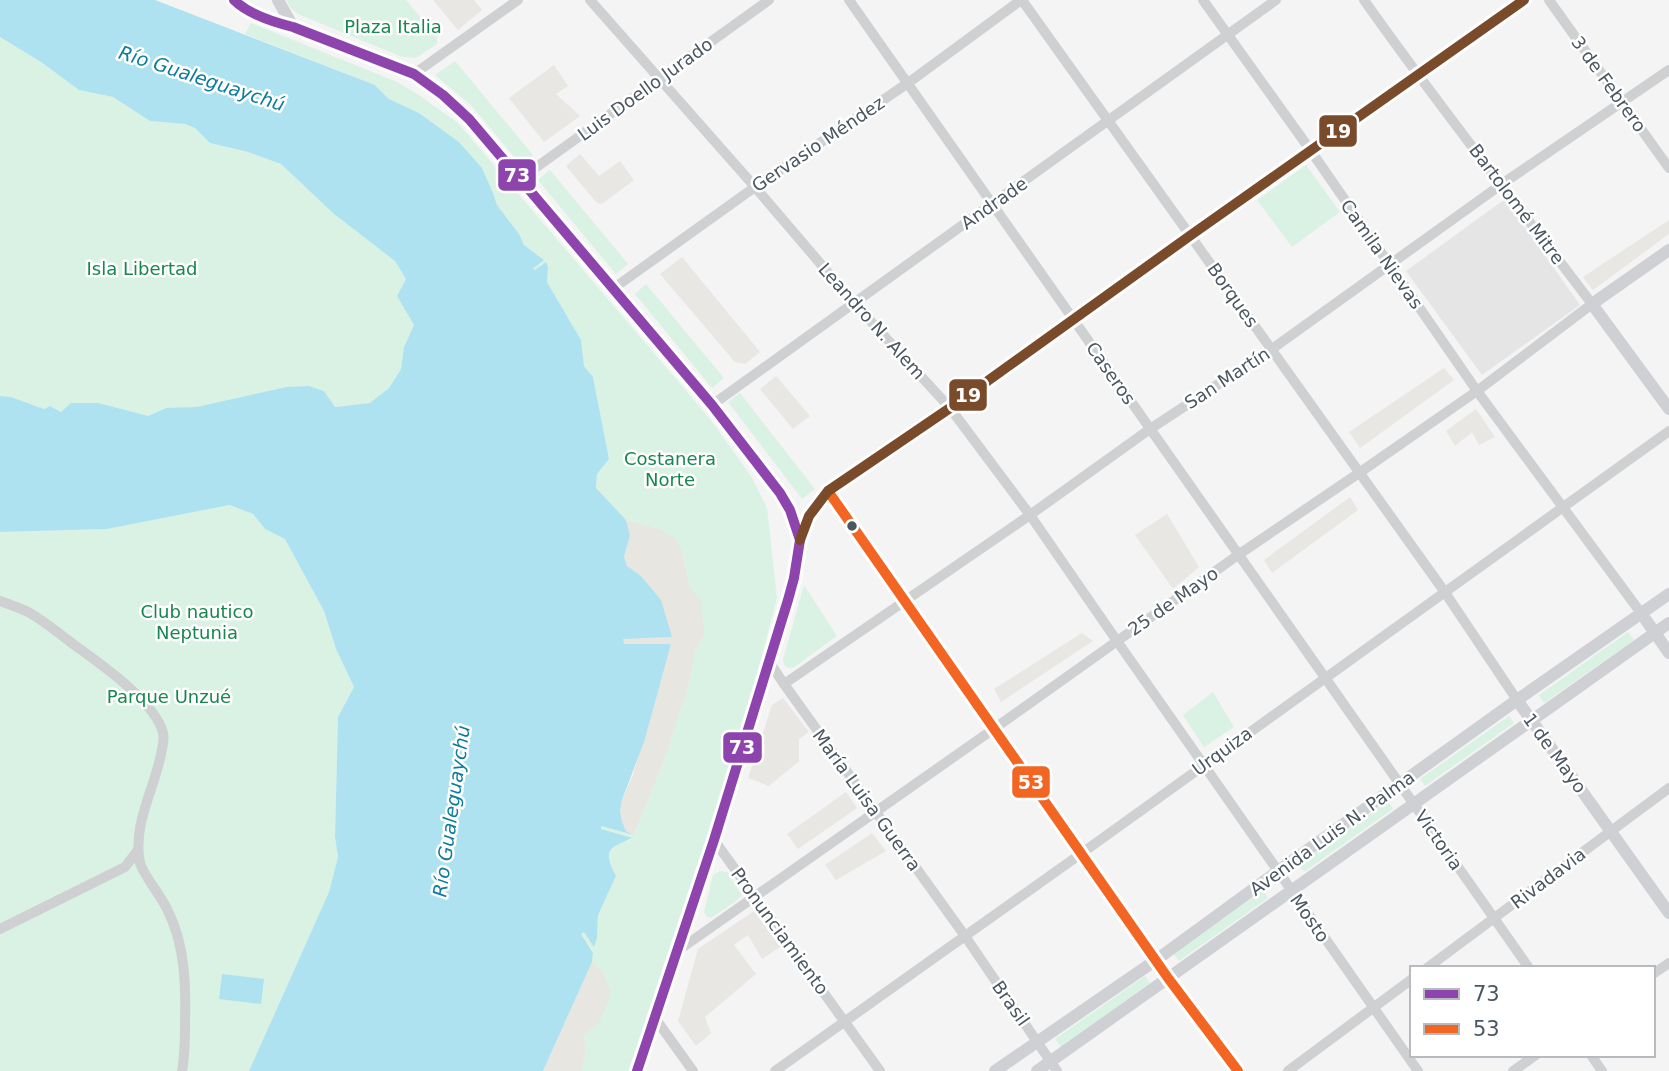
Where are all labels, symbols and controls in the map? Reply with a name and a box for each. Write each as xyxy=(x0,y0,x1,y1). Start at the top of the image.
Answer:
park label: Plaza Italia xyxy=(344,16,442,37)
street label: 3 de Febrero xyxy=(1567,32,1651,136)
street label: Luis Doello Jurado xyxy=(574,33,716,145)
water label: Río Gualeguaychú xyxy=(116,41,288,115)
street label: Gervasio Méndez xyxy=(748,92,888,196)
line badge: 19 xyxy=(1318,114,1358,148)
text: 19 xyxy=(1325,120,1351,142)
street label: Bartolomé Mitre xyxy=(1465,140,1569,268)
line badge: 73 xyxy=(497,158,537,192)
text: 73 xyxy=(504,164,530,186)
street label: Andrade xyxy=(957,173,1031,233)
street label: Camila Nievas xyxy=(1337,195,1427,313)
park label: Isla Libertad xyxy=(87,258,197,279)
street label: Leandro N. Alem xyxy=(814,259,930,383)
street label: Borques xyxy=(1203,259,1263,331)
street label: Caseros xyxy=(1082,338,1140,408)
street label: San Martín xyxy=(1181,343,1273,413)
line badge: 19 xyxy=(948,378,988,412)
text: 19 xyxy=(955,384,981,406)
park label: Costanera Norte xyxy=(624,448,716,490)
unlabelled marker xyxy=(845,519,859,533)
street label: 25 de Mayo xyxy=(1124,562,1222,640)
park label: Club nautico Neptunia xyxy=(141,601,253,643)
park label: Parque Unzué xyxy=(107,686,231,707)
street label: 1 de Mayo xyxy=(1519,709,1591,797)
street label: Urquiza xyxy=(1188,722,1256,780)
water label: Río Gualeguaychú xyxy=(428,724,474,898)
street label: María Luisa Guerra xyxy=(809,725,925,875)
line badge: 73 xyxy=(722,731,763,764)
text: 73 xyxy=(729,736,755,758)
line badge: 53 xyxy=(1011,765,1051,799)
street label: Avenida Luis N. Palma xyxy=(1246,766,1418,900)
text: 53 xyxy=(1018,771,1044,793)
street label: Victoria xyxy=(1411,806,1467,874)
street label: Rivadavia xyxy=(1506,843,1590,913)
street label: Pronunciamiento xyxy=(727,863,833,999)
street label: Mosto xyxy=(1286,890,1334,946)
legend xyxy=(1410,966,1655,1057)
street label: Brasil xyxy=(988,976,1034,1030)
text: 73 xyxy=(1473,982,1500,1006)
text: 53 xyxy=(1473,1017,1500,1041)

